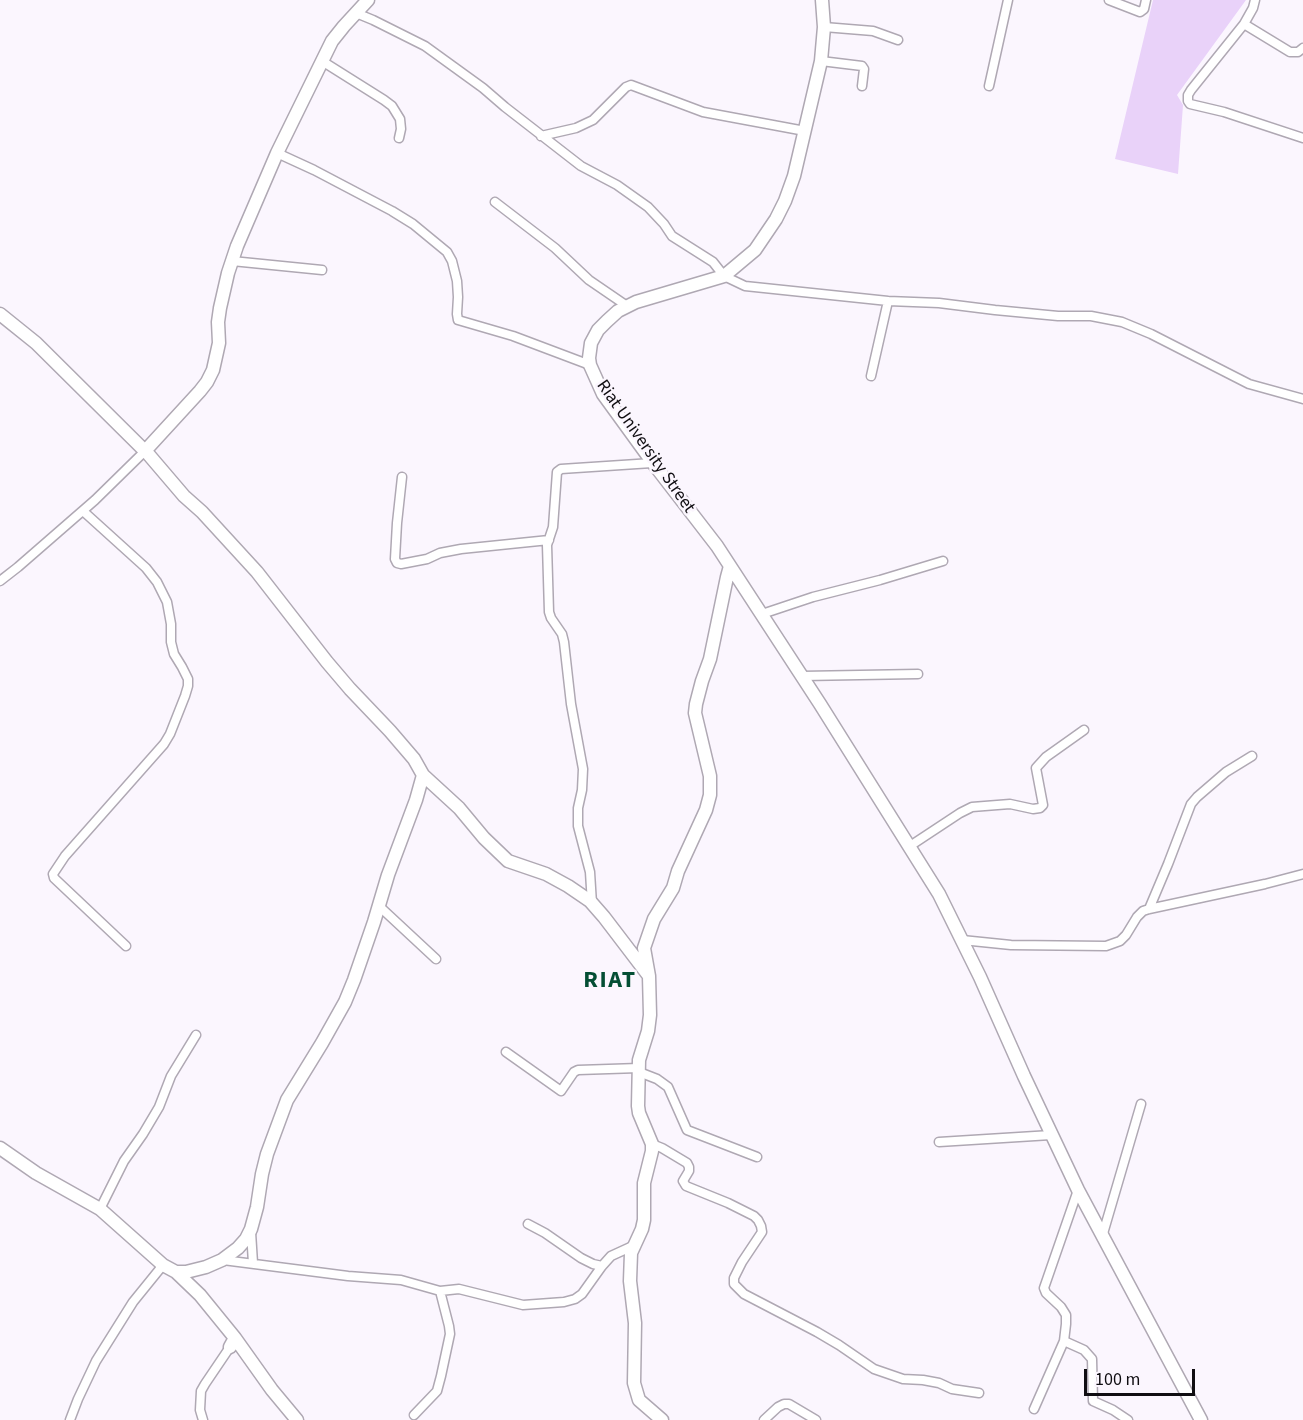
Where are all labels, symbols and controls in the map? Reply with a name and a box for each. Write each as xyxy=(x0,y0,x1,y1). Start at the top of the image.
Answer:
street label: Riat University Street xyxy=(591,376,699,518)
district label: RIAT xyxy=(583,968,637,996)
scale bar xyxy=(1087,1357,1198,1395)
text: 100 m xyxy=(1095,1367,1140,1392)

